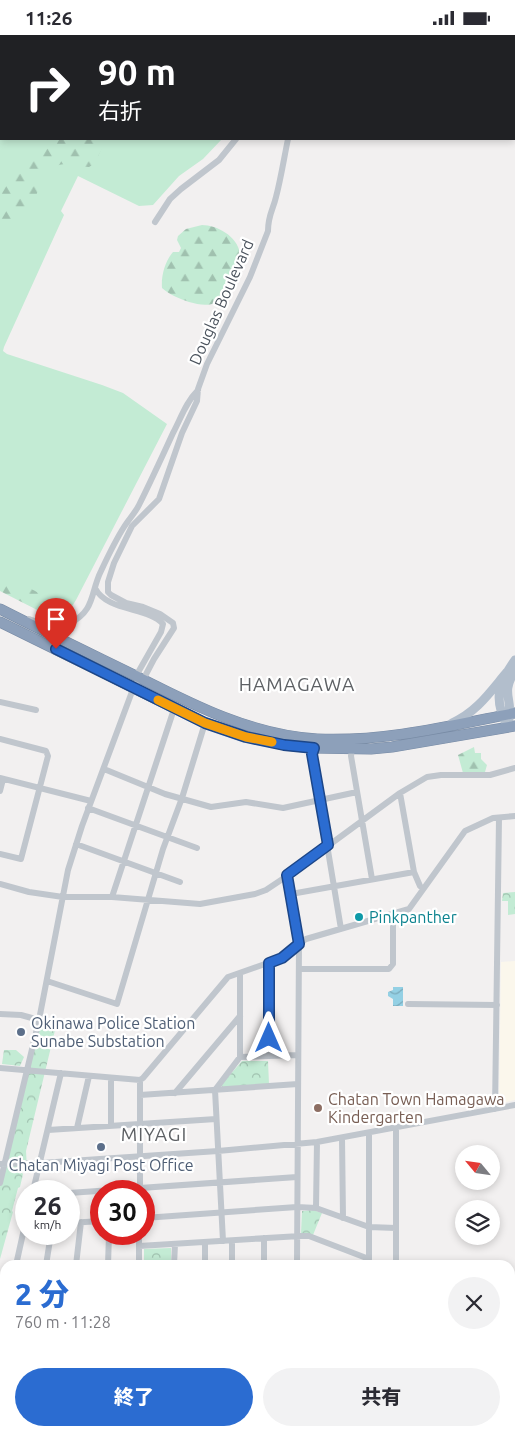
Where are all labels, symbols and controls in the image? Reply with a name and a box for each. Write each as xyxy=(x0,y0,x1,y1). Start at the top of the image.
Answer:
text: 11:26 xyxy=(25,7,73,29)
text: 90 m xyxy=(98,52,176,92)
icon: right xyxy=(15,55,80,120)
text: 右折 xyxy=(98,98,142,123)
street label: Douglas Boulevard xyxy=(185,237,257,367)
pin xyxy=(35,598,77,649)
icon: arrive xyxy=(42,605,70,633)
district label: HAMAGAWA xyxy=(239,673,355,695)
place label: Pinkpanther xyxy=(369,908,457,926)
marker: Pinkpanther xyxy=(353,911,365,923)
position arrow xyxy=(242,1011,294,1063)
place label: Okinawa Police Station Sunabe Substation xyxy=(31,1014,195,1050)
marker: Okinawa Police Station Sunabe Substation xyxy=(15,1026,27,1038)
place label: Chatan Town Hamagawa Kindergarten xyxy=(328,1090,505,1126)
marker: Chatan Town Hamagawa Kindergarten xyxy=(312,1102,324,1114)
district label: MIYAGI xyxy=(121,1123,187,1145)
marker: Chatan Miyagi Post Office xyxy=(95,1141,107,1153)
north arrow xyxy=(455,1145,500,1190)
map controls xyxy=(455,1145,500,1245)
place label: Chatan Miyagi Post Office xyxy=(8,1156,194,1174)
speed limit sign: 30 xyxy=(90,1180,155,1245)
text: 26 xyxy=(33,1192,62,1220)
button: layers xyxy=(455,1200,500,1245)
text: km/h xyxy=(34,1218,61,1231)
text: 2 分 xyxy=(15,1277,69,1311)
button: close xyxy=(448,1277,500,1329)
text: 760 m · 11:28 xyxy=(15,1313,111,1331)
button: 終了 xyxy=(15,1368,253,1426)
button: 共有 xyxy=(263,1368,500,1426)

